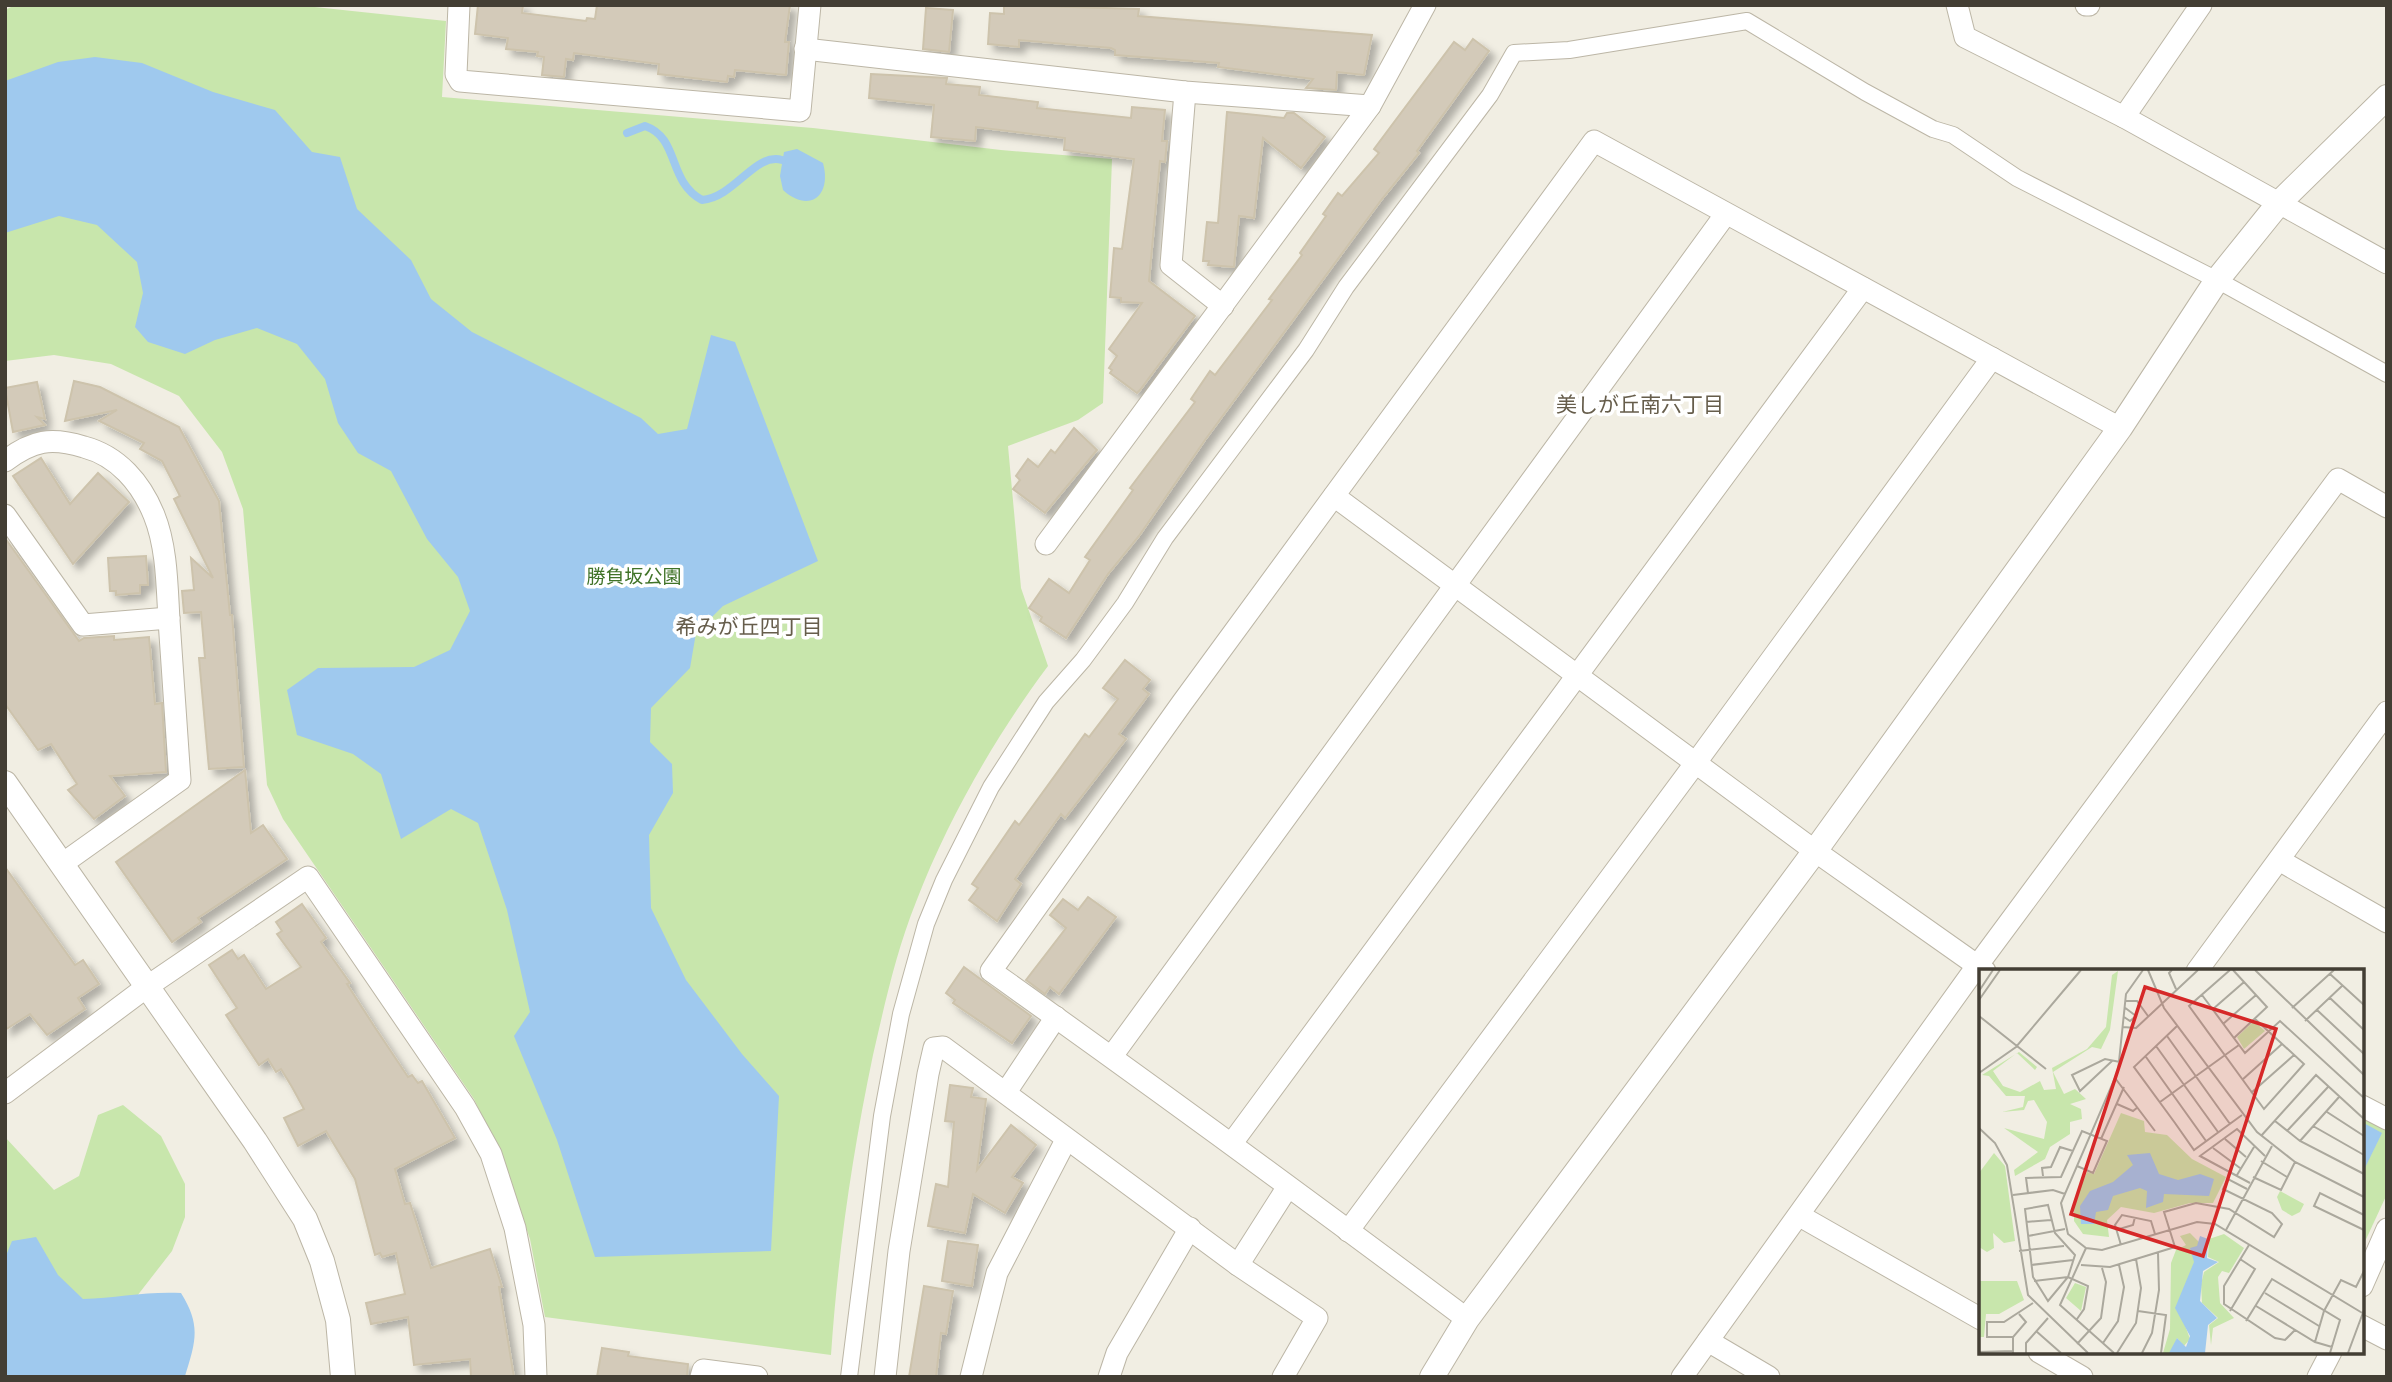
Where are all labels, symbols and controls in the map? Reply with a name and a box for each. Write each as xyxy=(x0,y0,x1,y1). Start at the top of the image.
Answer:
district label: 美しが丘南六丁目 xyxy=(1556,392,1724,417)
park label: 勝負坂公園 xyxy=(586,565,682,587)
district label: 希みが丘四丁目 xyxy=(676,614,823,639)
inset map xyxy=(1979,969,2364,1354)

